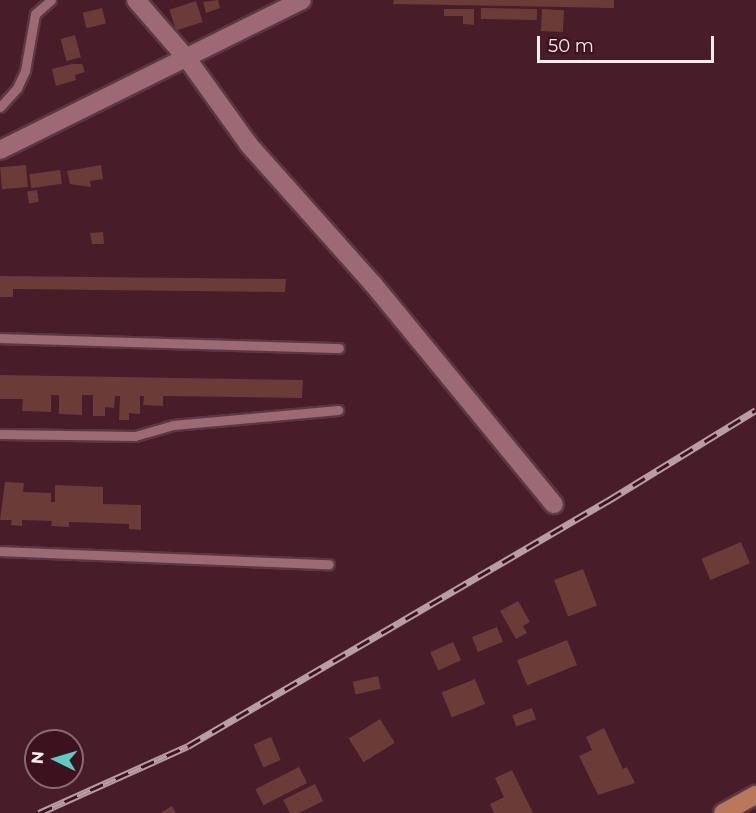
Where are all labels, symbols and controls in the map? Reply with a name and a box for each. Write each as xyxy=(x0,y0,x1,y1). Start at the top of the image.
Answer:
scale bar xyxy=(540,24,717,62)
text: 50 m xyxy=(548,35,594,57)
north arrow xyxy=(24,729,84,789)
text: N xyxy=(28,750,48,765)

